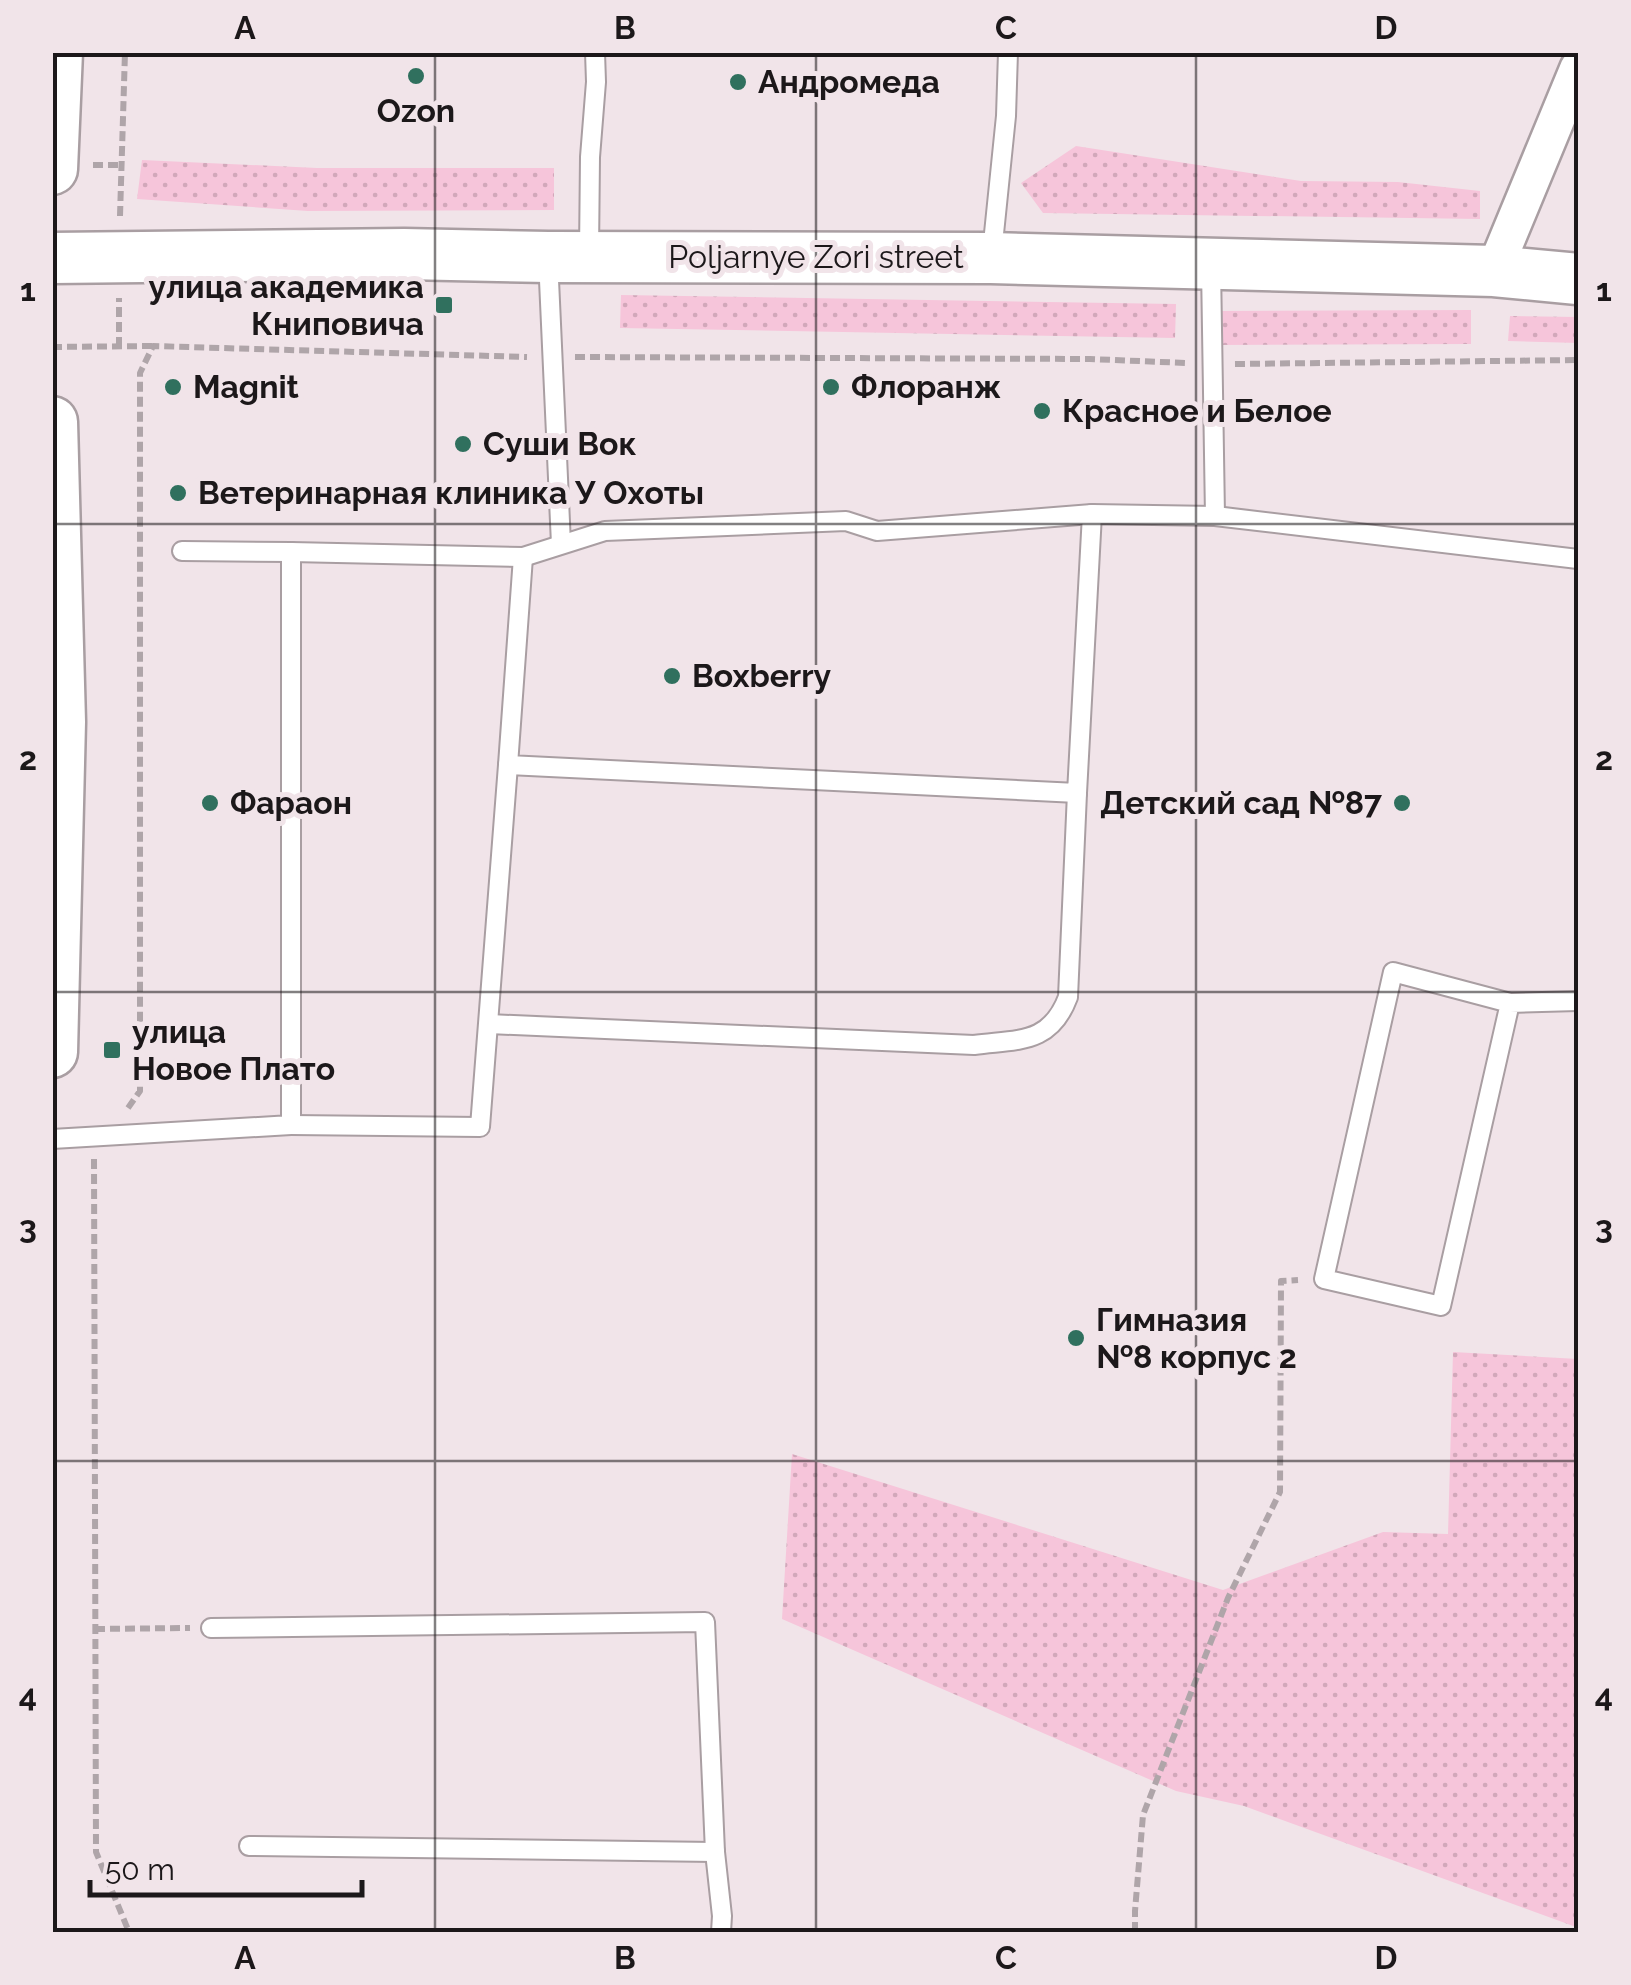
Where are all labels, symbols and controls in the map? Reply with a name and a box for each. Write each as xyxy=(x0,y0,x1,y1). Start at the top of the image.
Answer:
text: A xyxy=(234,9,256,46)
text: B xyxy=(614,9,636,46)
text: C xyxy=(995,9,1017,46)
text: D xyxy=(1375,9,1397,46)
place label: Андромеда xyxy=(758,63,940,100)
marker: Ozon xyxy=(405,65,427,87)
marker: Андромеда xyxy=(727,71,749,93)
place label: Ozon xyxy=(377,92,455,129)
street label: Poljarnye Zori street xyxy=(668,238,964,275)
place label: улица академика Книповича xyxy=(148,268,424,342)
text: 1 xyxy=(20,271,36,308)
text: 1 xyxy=(1596,271,1612,308)
marker: улица академика Книповича xyxy=(433,294,455,316)
place label: Magnit xyxy=(193,368,299,405)
place label: Флоранж xyxy=(851,368,1001,405)
marker: Magnit xyxy=(162,376,184,398)
marker: Флоранж xyxy=(820,376,842,398)
place label: Красное и Белое xyxy=(1062,392,1332,429)
marker: Красное и Белое xyxy=(1031,400,1053,422)
place label: Суши Вок xyxy=(483,425,637,462)
marker: Суши Вок xyxy=(452,433,474,455)
place label: Ветеринарная клиника У Охоты xyxy=(198,474,704,511)
marker: Ветеринарная клиника У Охоты xyxy=(167,482,189,504)
place label: Boxberry xyxy=(692,657,832,694)
marker: Boxberry xyxy=(661,665,683,687)
text: 2 xyxy=(19,740,37,777)
text: 2 xyxy=(1595,740,1613,777)
place label: Фараон xyxy=(230,784,352,821)
place label: Детский сад №87 xyxy=(1100,784,1382,821)
marker: Фараон xyxy=(199,792,221,814)
marker: Детский сад №87 xyxy=(1391,792,1413,814)
place label: улица Новое Плато xyxy=(132,1013,335,1087)
marker: улица Новое Плато xyxy=(101,1039,123,1061)
text: 3 xyxy=(19,1208,37,1245)
text: 3 xyxy=(1595,1208,1613,1245)
place label: Гимназия №8 корпус 2 xyxy=(1096,1301,1297,1375)
marker: Гимназия №8 корпус 2 xyxy=(1065,1327,1087,1349)
text: 4 xyxy=(19,1677,37,1714)
text: 4 xyxy=(1595,1677,1613,1714)
scale bar xyxy=(90,1835,362,1897)
text: 50 m xyxy=(105,1852,175,1887)
text: A xyxy=(234,1939,256,1976)
text: B xyxy=(614,1939,636,1976)
text: C xyxy=(995,1939,1017,1976)
text: D xyxy=(1375,1939,1397,1976)

